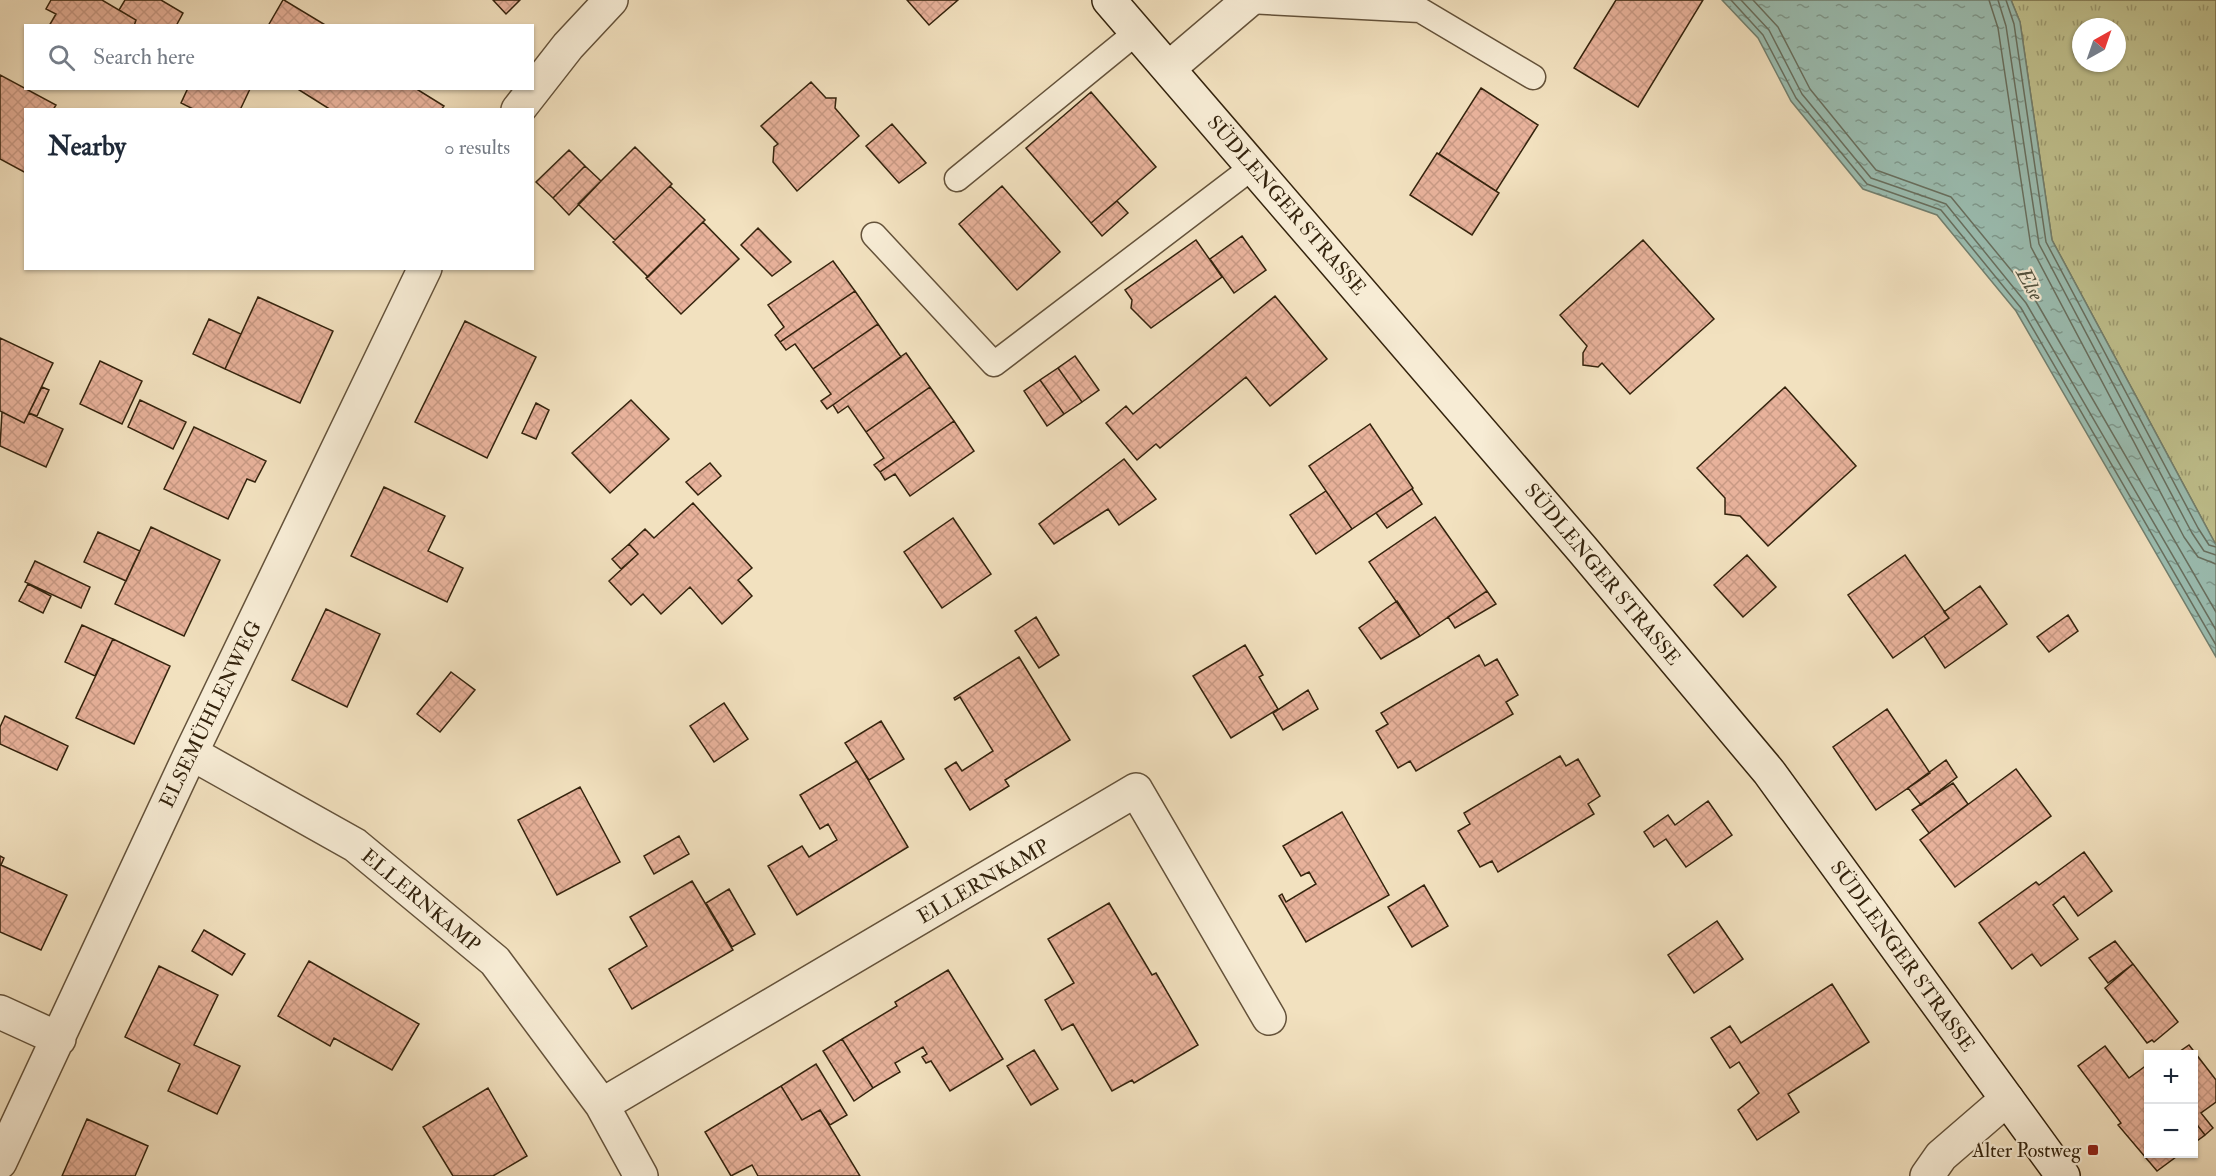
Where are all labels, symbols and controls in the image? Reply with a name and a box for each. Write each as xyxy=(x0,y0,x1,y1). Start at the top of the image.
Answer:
north arrow xyxy=(2072,18,2126,72)
search box xyxy=(24,24,534,90)
icon: search xyxy=(45,41,78,74)
text: Search here xyxy=(93,43,195,71)
street label: SÜDLENGER STRASSE xyxy=(1202,110,1371,300)
text: Nearby xyxy=(48,131,126,163)
text: 0 results xyxy=(444,135,510,160)
water label: Else xyxy=(2009,261,2050,306)
street label: SÜDLENGER STRASSE xyxy=(1519,478,1686,670)
street label: ELSEMÜHLENWEG xyxy=(154,616,267,812)
street label: ELLERNKAMP xyxy=(913,834,1054,929)
street label: ELLERNKAMP xyxy=(356,843,486,958)
street label: SÜDLENGER STRASSE xyxy=(1825,856,1980,1057)
map controls xyxy=(2144,1050,2198,1158)
button: + xyxy=(2144,1050,2198,1104)
button: − xyxy=(2144,1104,2198,1158)
place label: Alter Postweg xyxy=(1971,1138,2082,1163)
marker: Alter Postweg xyxy=(2086,1143,2100,1157)

